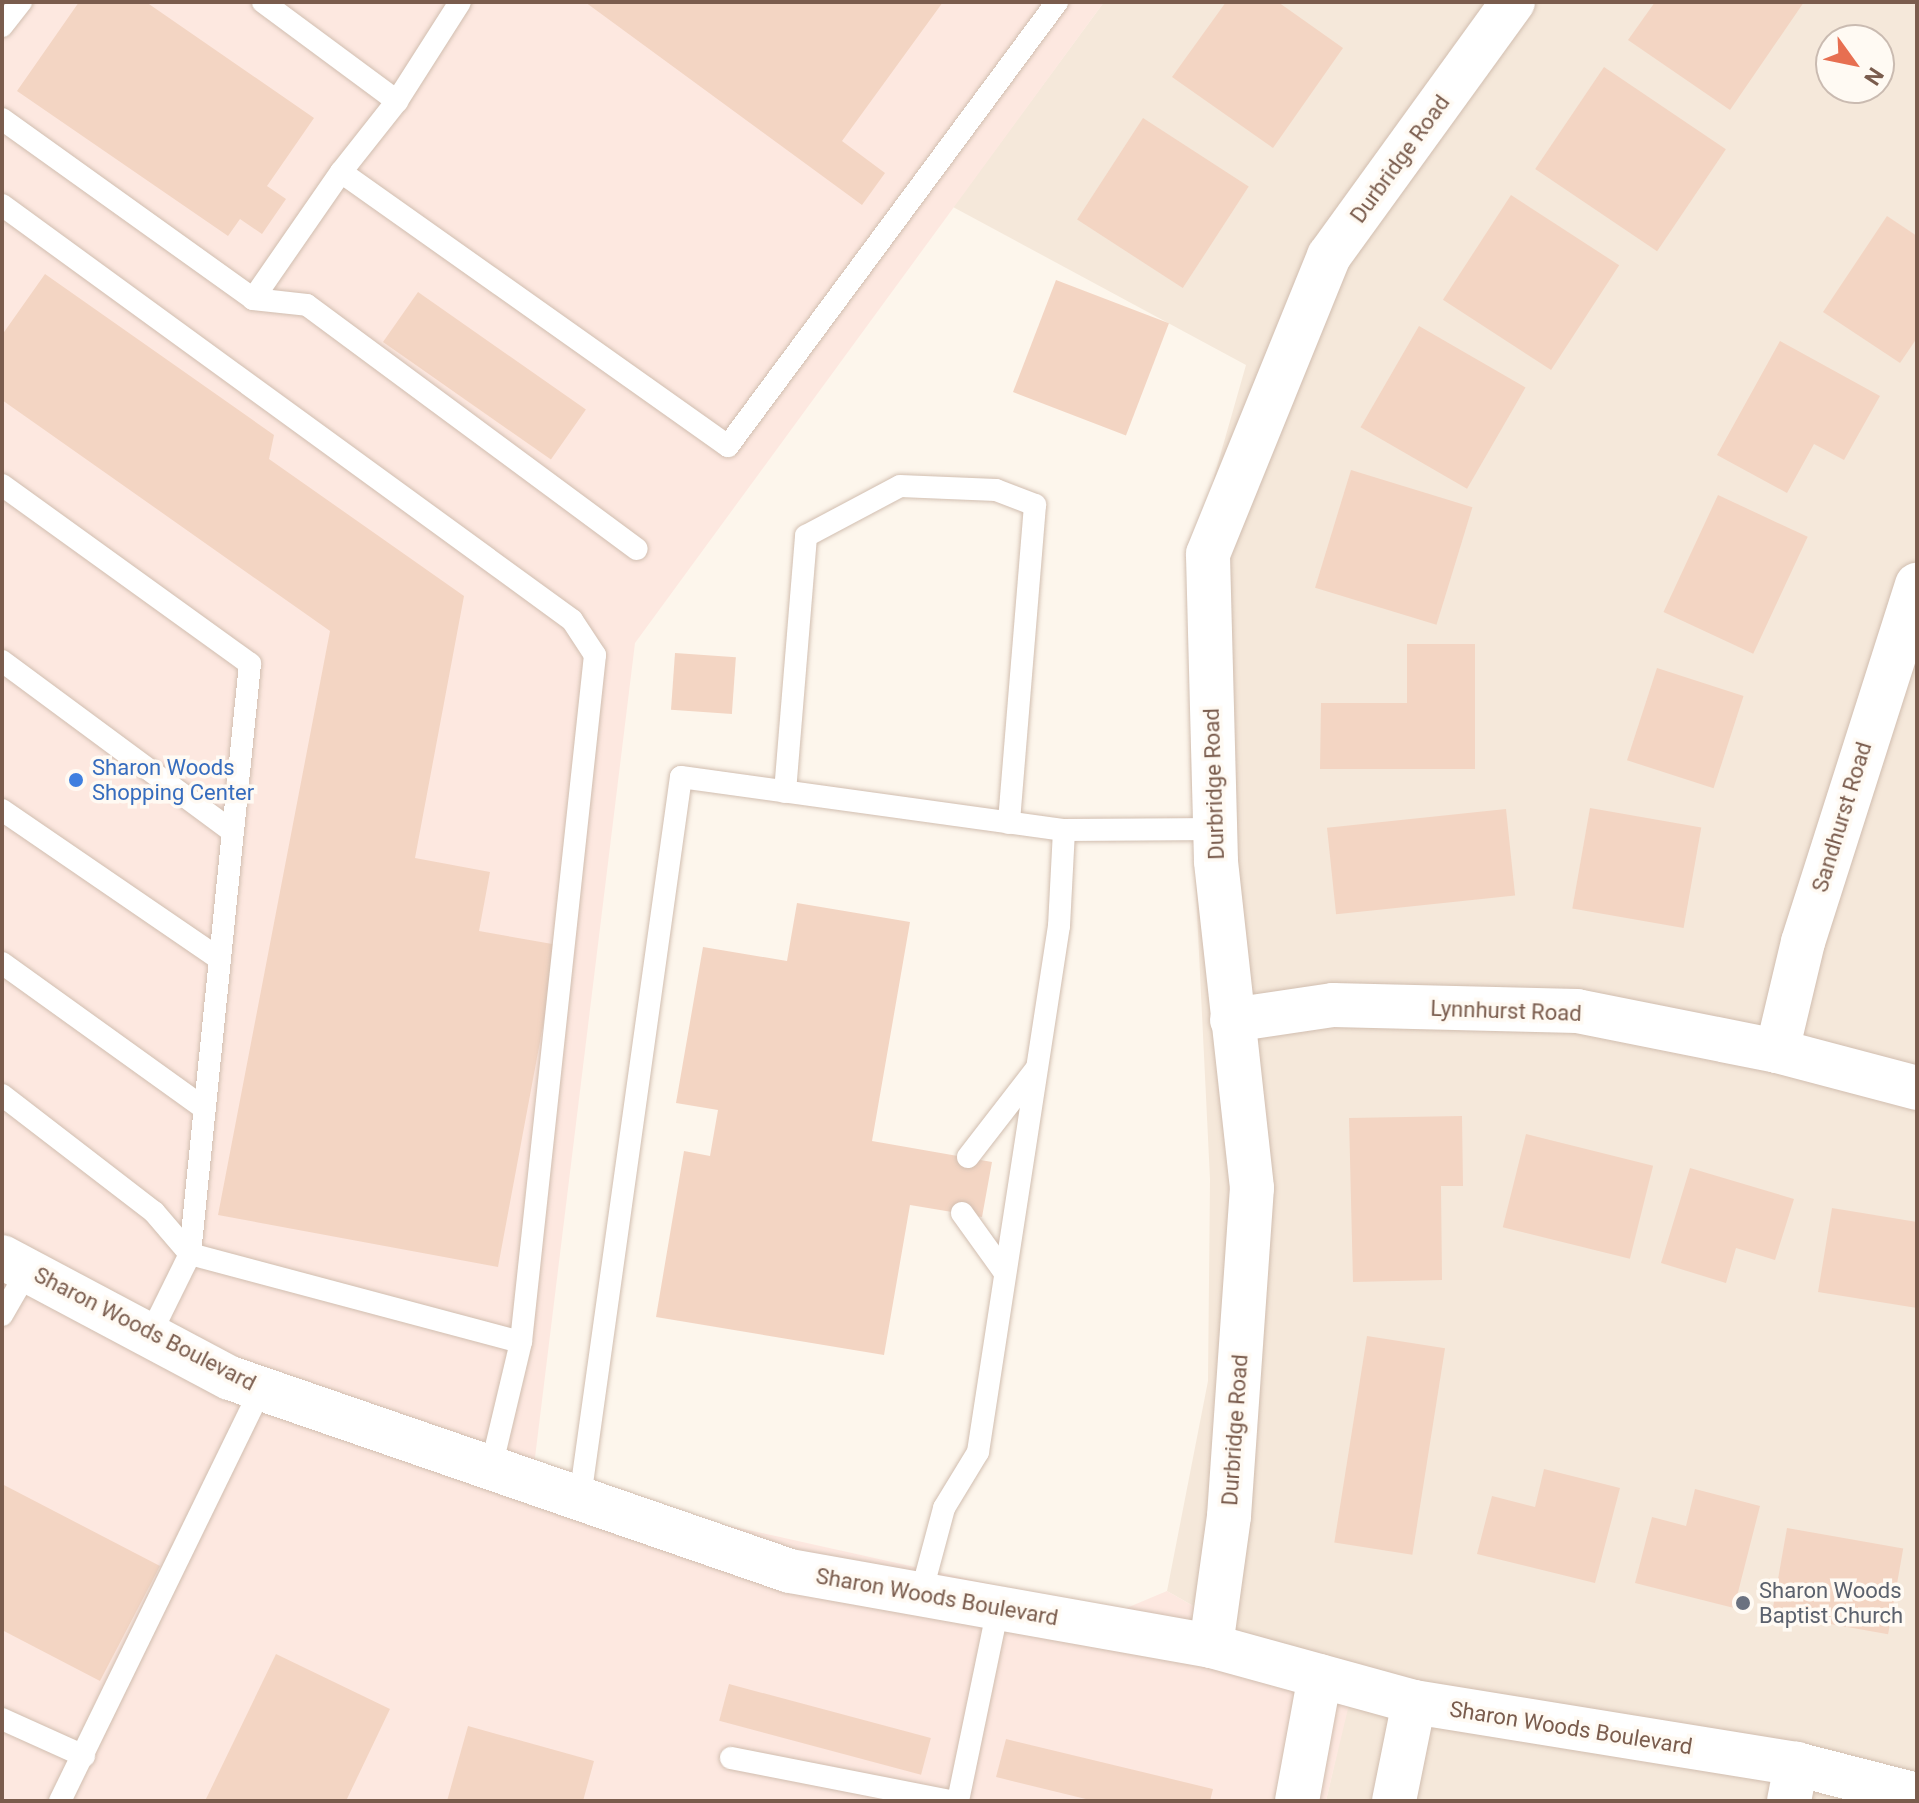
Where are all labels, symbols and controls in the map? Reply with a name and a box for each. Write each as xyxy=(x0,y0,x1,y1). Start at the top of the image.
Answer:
north arrow xyxy=(1815,24,1895,104)
text: N xyxy=(1859,63,1889,90)
street label: Durbridge Road xyxy=(1345,90,1455,228)
street label: Durbridge Road xyxy=(1198,708,1230,860)
street label: Sandhurst Road xyxy=(1807,739,1877,895)
place label: Sharon Woods Shopping Center xyxy=(92,754,254,806)
marker: Sharon Woods Shopping Center xyxy=(67,771,85,789)
street label: Lynnhurst Road xyxy=(1430,995,1582,1027)
street label: Sharon Woods Boulevard xyxy=(30,1262,260,1396)
street label: Durbridge Road xyxy=(1217,1353,1253,1507)
street label: Sharon Woods Boulevard xyxy=(814,1563,1060,1631)
place label: Sharon Woods Baptist Church xyxy=(1759,1577,1903,1628)
marker: Sharon Woods Baptist Church xyxy=(1734,1594,1752,1612)
street label: Sharon Woods Boulevard xyxy=(1448,1696,1694,1760)

